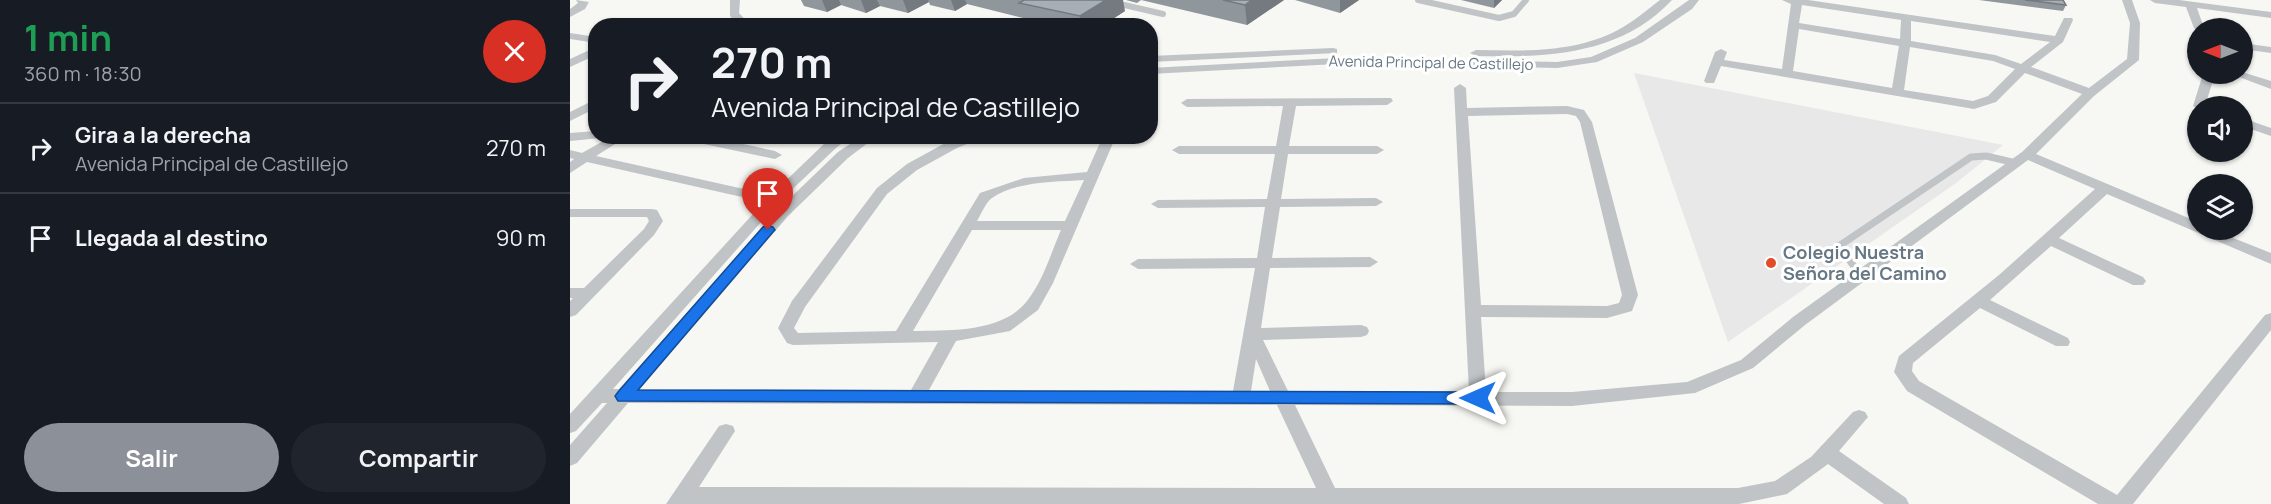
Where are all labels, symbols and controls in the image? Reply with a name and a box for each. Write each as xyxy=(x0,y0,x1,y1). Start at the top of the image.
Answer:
text: 1 min xyxy=(24,13,112,62)
north arrow xyxy=(2187,18,2253,84)
map controls xyxy=(2187,18,2253,240)
button: close xyxy=(483,20,546,83)
text: 270 m xyxy=(711,33,832,91)
icon: right xyxy=(612,42,690,120)
street label: Avenida Principal de Castillejo xyxy=(1328,50,1534,75)
text: 360 m · 18:30 xyxy=(24,60,142,87)
text: Avenida Principal de Castillejo xyxy=(711,88,1080,125)
button: sound xyxy=(2187,96,2253,162)
text: Gira a la derecha xyxy=(75,120,251,150)
icon: right xyxy=(24,132,57,165)
text: 270 m xyxy=(486,133,546,163)
text: Avenida Principal de Castillejo xyxy=(75,150,348,177)
pin xyxy=(742,168,793,230)
button: layers xyxy=(2187,174,2253,240)
icon: arrive xyxy=(751,177,784,210)
icon: arrive xyxy=(24,222,57,255)
text: Llegada al destino xyxy=(75,223,268,253)
text: 90 m xyxy=(496,223,546,253)
place label: Colegio Nuestra Señora del Camino xyxy=(1783,240,1947,285)
marker: Colegio Nuestra Señora del Camino xyxy=(1764,256,1778,270)
position arrow xyxy=(1446,366,1510,430)
button: Salir xyxy=(24,423,279,492)
button: Compartir xyxy=(291,423,546,492)

